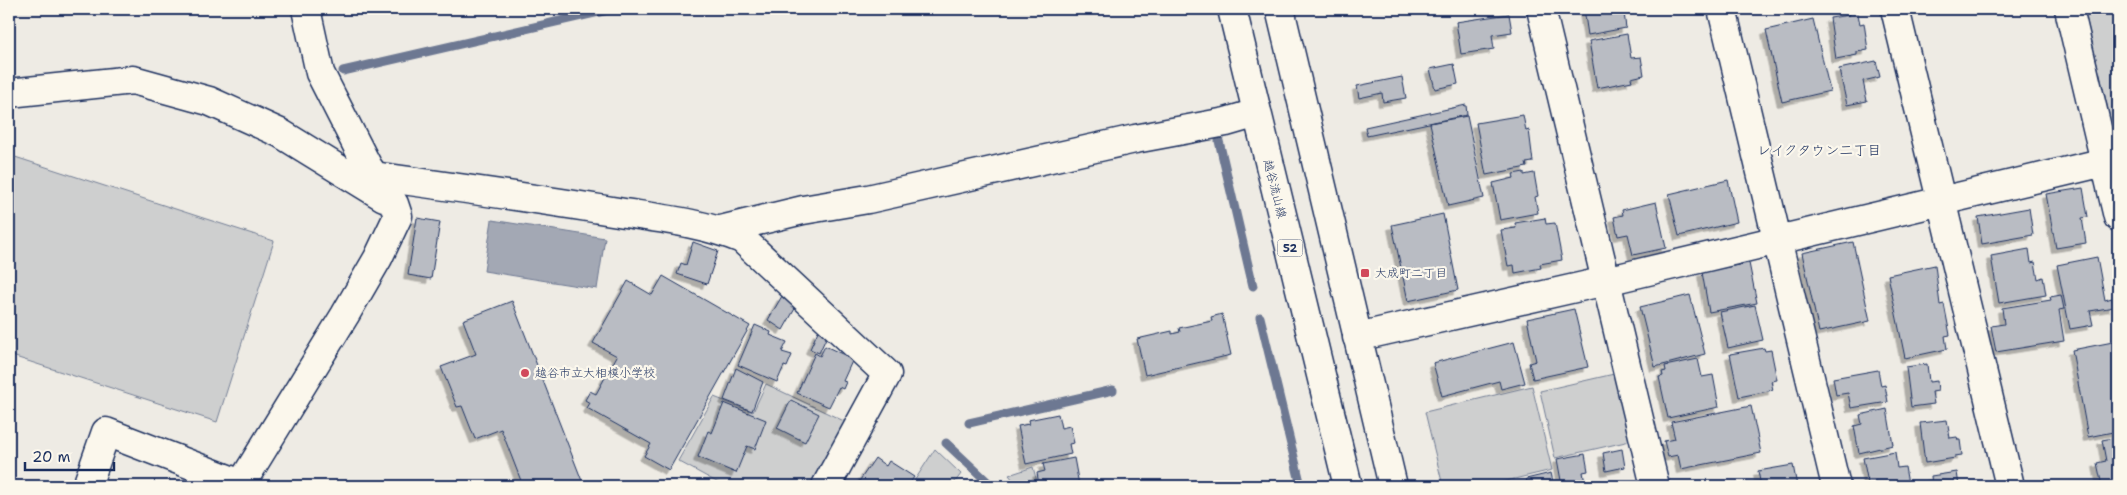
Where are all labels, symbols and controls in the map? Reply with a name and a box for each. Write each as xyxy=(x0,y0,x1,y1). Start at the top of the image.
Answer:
district label: レイクタウン二丁目 xyxy=(1757,141,1881,159)
street label: 越谷流山線 xyxy=(1260,158,1290,220)
road number: 52 xyxy=(1278,240,1302,256)
place label: 大成町二丁目 xyxy=(1375,265,1447,281)
marker: 大成町二丁目 xyxy=(1359,267,1371,279)
place label: 越谷市立大相模小学校 xyxy=(535,365,655,381)
marker: 越谷市立大相模小学校 xyxy=(519,367,531,379)
scale bar xyxy=(25,440,114,472)
text: 20 m xyxy=(32,447,71,467)

